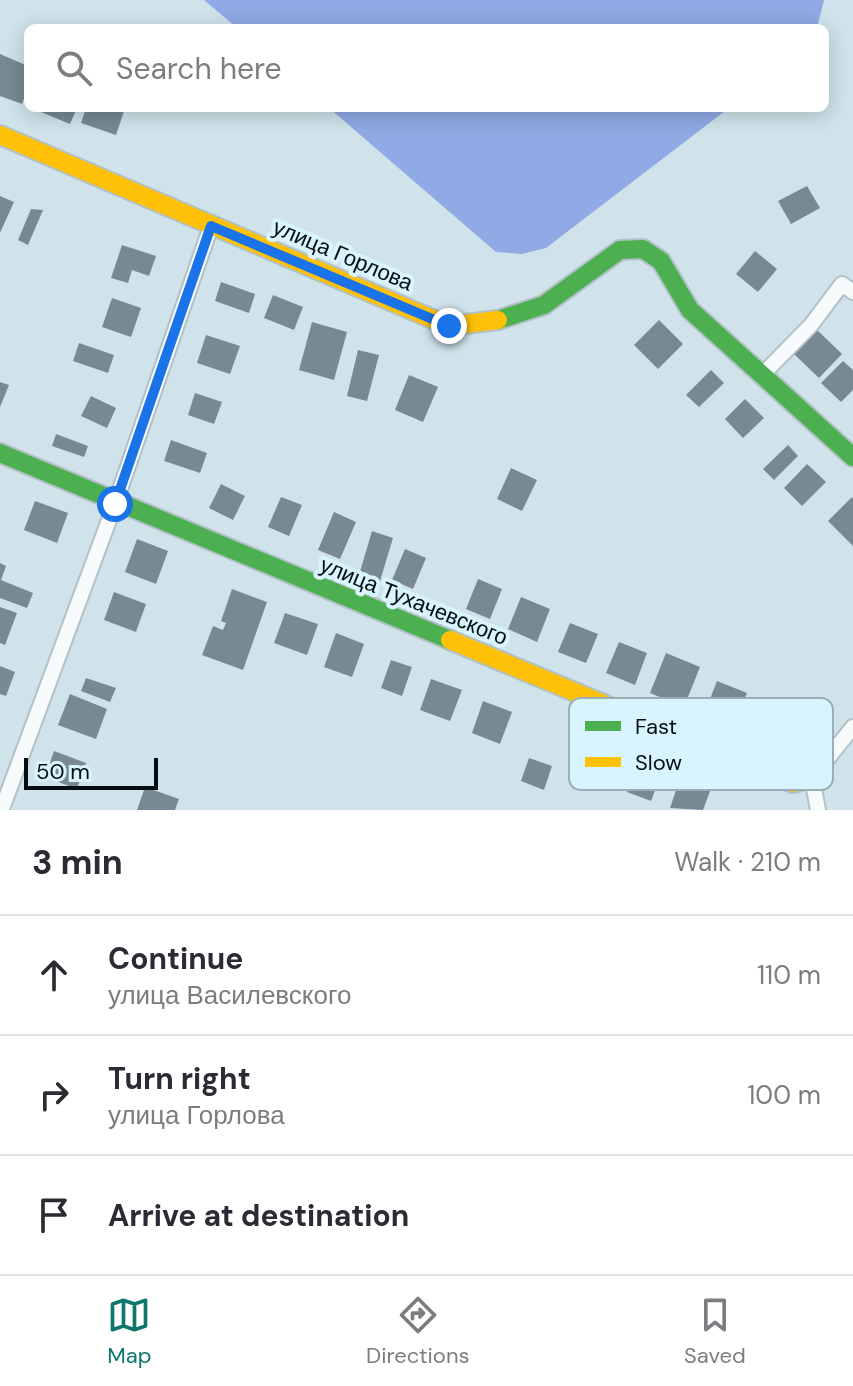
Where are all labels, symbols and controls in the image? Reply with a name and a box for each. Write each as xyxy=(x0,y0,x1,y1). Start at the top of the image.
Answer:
search box xyxy=(24,24,829,112)
icon: search xyxy=(52,46,96,90)
text: Search here xyxy=(116,49,282,88)
street label: улица Горлова xyxy=(269,212,418,298)
route end xyxy=(431,308,467,344)
route start xyxy=(97,486,133,522)
street label: улица Тухачевского xyxy=(316,550,512,652)
legend xyxy=(569,698,833,790)
text: Fast xyxy=(635,712,677,741)
text: Slow xyxy=(635,748,682,777)
scale bar xyxy=(24,754,158,790)
text: 50 m xyxy=(36,757,90,786)
text: 3 min xyxy=(32,840,123,885)
text: Walk · 210 m xyxy=(674,845,821,879)
text: Continue xyxy=(108,939,243,978)
icon: ahead xyxy=(32,953,76,997)
text: 110 m xyxy=(757,958,821,992)
text: улица Василевского xyxy=(108,978,351,1012)
text: Turn right xyxy=(108,1059,251,1098)
icon: right xyxy=(32,1073,76,1117)
text: 100 m xyxy=(747,1078,821,1112)
text: улица Горлова xyxy=(108,1098,285,1132)
icon: arrive xyxy=(32,1193,76,1237)
text: Arrive at destination xyxy=(108,1196,409,1235)
tab: Map xyxy=(107,1293,152,1370)
tab: Directions xyxy=(366,1293,470,1370)
tab: Saved xyxy=(684,1293,746,1370)

